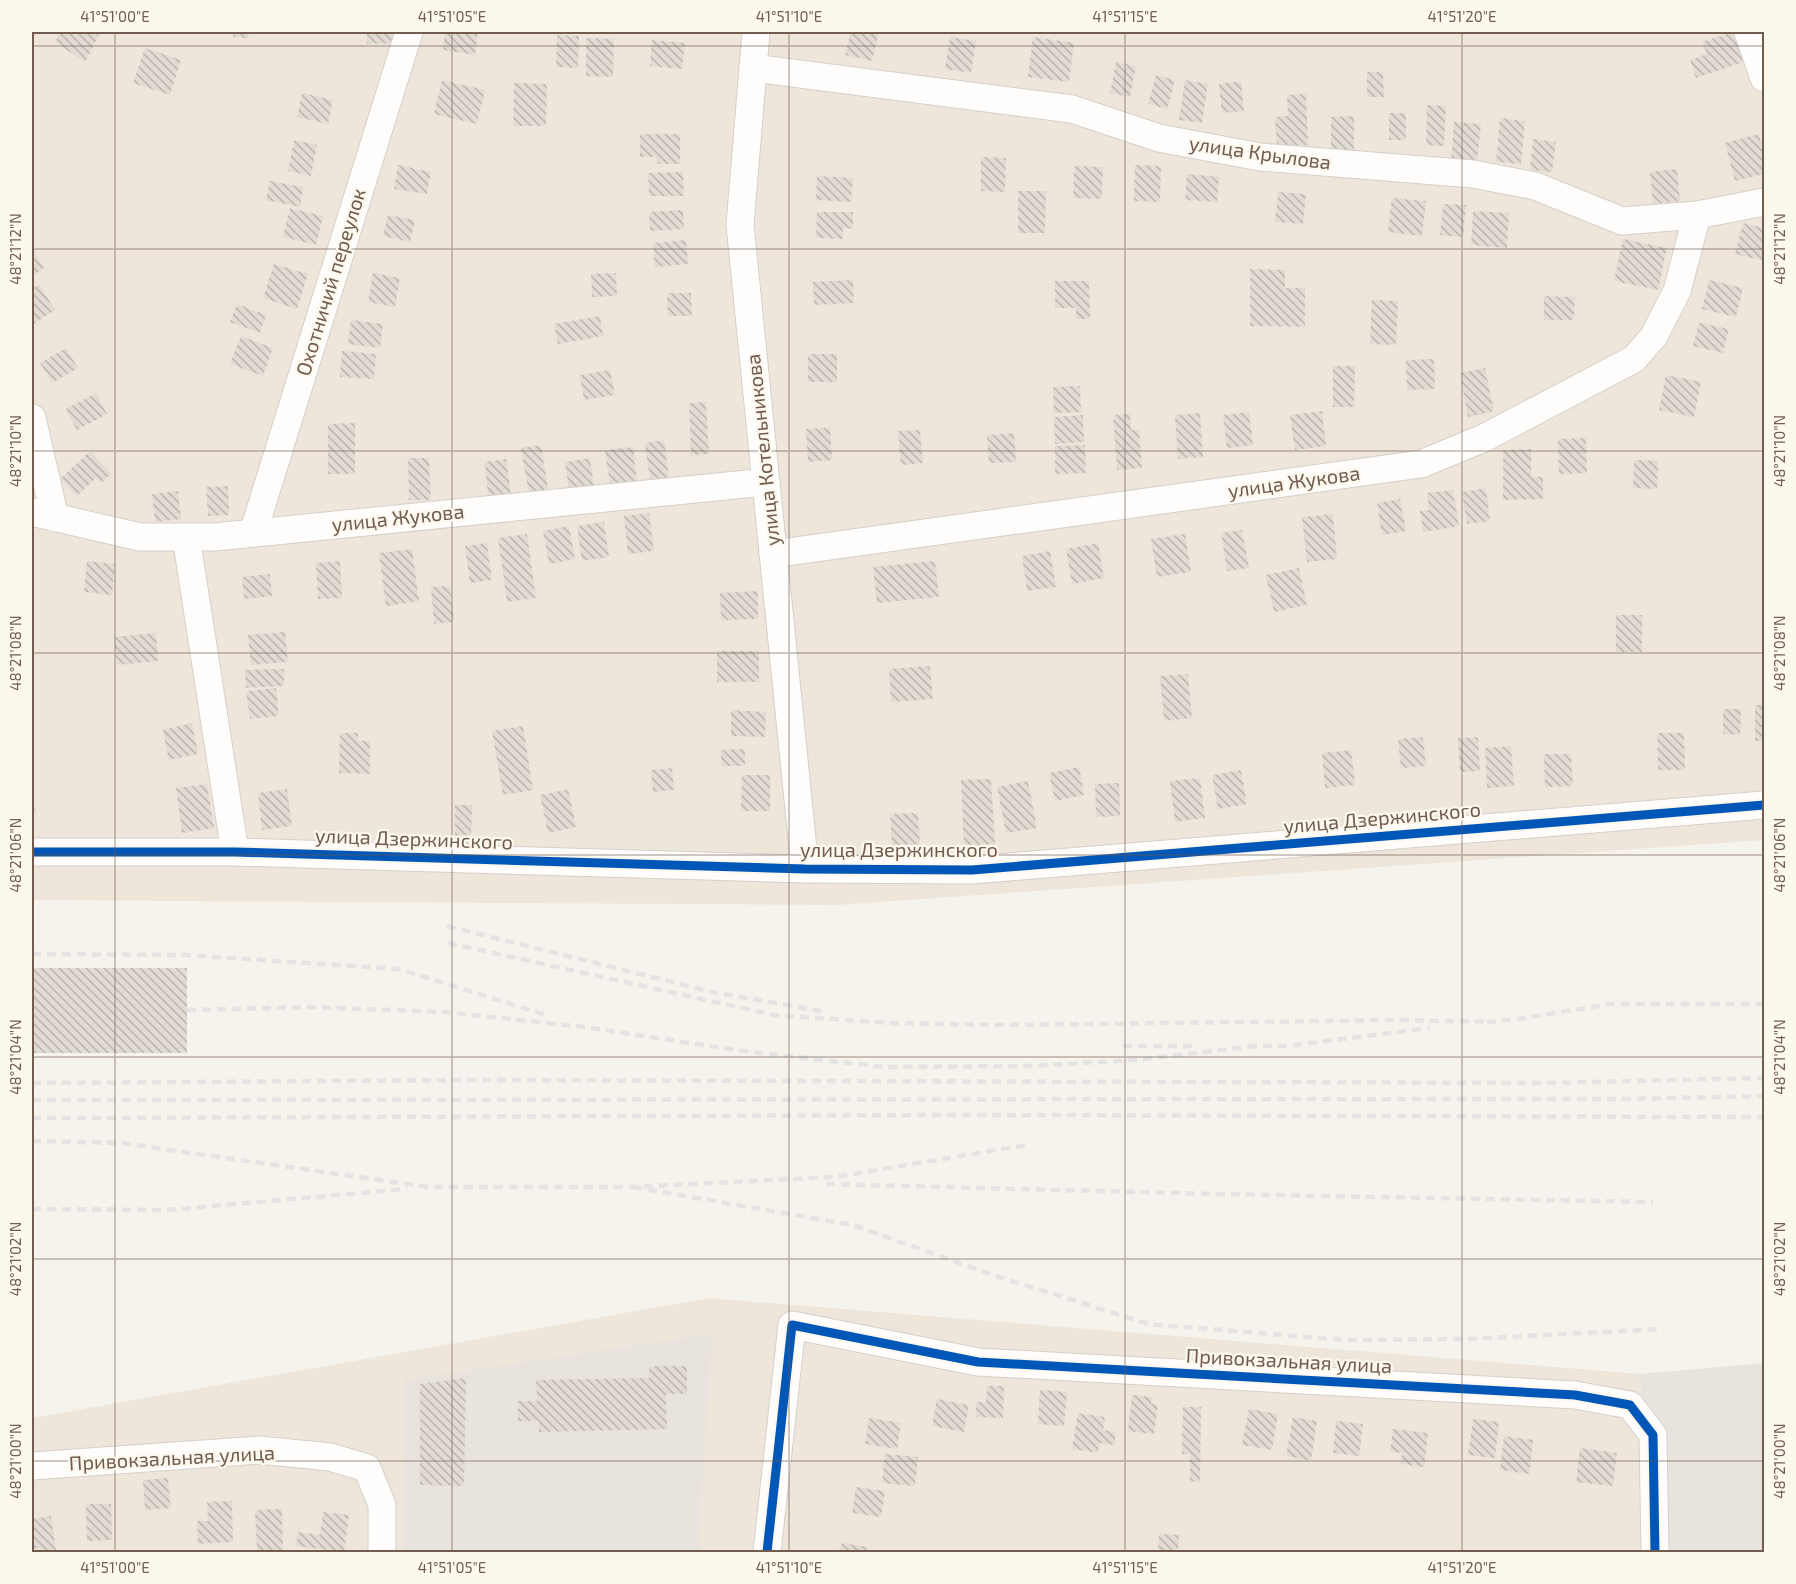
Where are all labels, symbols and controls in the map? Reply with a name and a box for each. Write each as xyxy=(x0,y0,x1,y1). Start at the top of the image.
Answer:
text: 41°51'00"E xyxy=(80,7,150,25)
text: 41°51'05"E xyxy=(418,7,486,25)
text: 41°51'10"E xyxy=(756,7,822,25)
text: 41°51'15"E xyxy=(1092,7,1158,25)
text: 41°51'20"E xyxy=(1428,7,1496,25)
street label: улица Крылова xyxy=(1187,130,1333,175)
street label: Охотничий переулок xyxy=(290,185,371,379)
text: 48°21'12"N xyxy=(6,213,24,285)
text: 48°21'12"N xyxy=(1770,213,1788,285)
street label: улица Котельникова xyxy=(740,353,785,547)
text: 48°21'10"N xyxy=(6,415,24,487)
text: 48°21'10"N xyxy=(1770,415,1788,487)
street label: улица Жукова xyxy=(1226,460,1362,503)
street label: улица Жукова xyxy=(330,498,465,537)
text: 48°21'08"N xyxy=(6,615,24,691)
text: 48°21'08"N xyxy=(1770,615,1788,691)
street label: улица Дзержинского xyxy=(1282,796,1482,839)
text: 48°21'06"N xyxy=(6,818,24,892)
text: 48°21'06"N xyxy=(1770,818,1788,892)
street label: улица Дзержинского xyxy=(315,823,513,854)
street label: улица Дзержинского xyxy=(800,837,998,862)
text: 48°21'04"N xyxy=(6,1019,24,1095)
text: 48°21'04"N xyxy=(1770,1019,1788,1095)
text: 48°21'02"N xyxy=(6,1222,24,1296)
text: 48°21'02"N xyxy=(1770,1222,1788,1296)
street label: Привокзальная улица xyxy=(1185,1343,1393,1378)
text: 48°21'00"N xyxy=(6,1423,24,1499)
text: 48°21'00"N xyxy=(1770,1423,1788,1499)
street label: Привокзальная улица xyxy=(68,1440,276,1475)
text: 41°51'00"E xyxy=(80,1558,150,1576)
text: 41°51'05"E xyxy=(418,1558,486,1576)
text: 41°51'10"E xyxy=(756,1558,822,1576)
text: 41°51'15"E xyxy=(1092,1558,1158,1576)
text: 41°51'20"E xyxy=(1428,1558,1496,1576)

